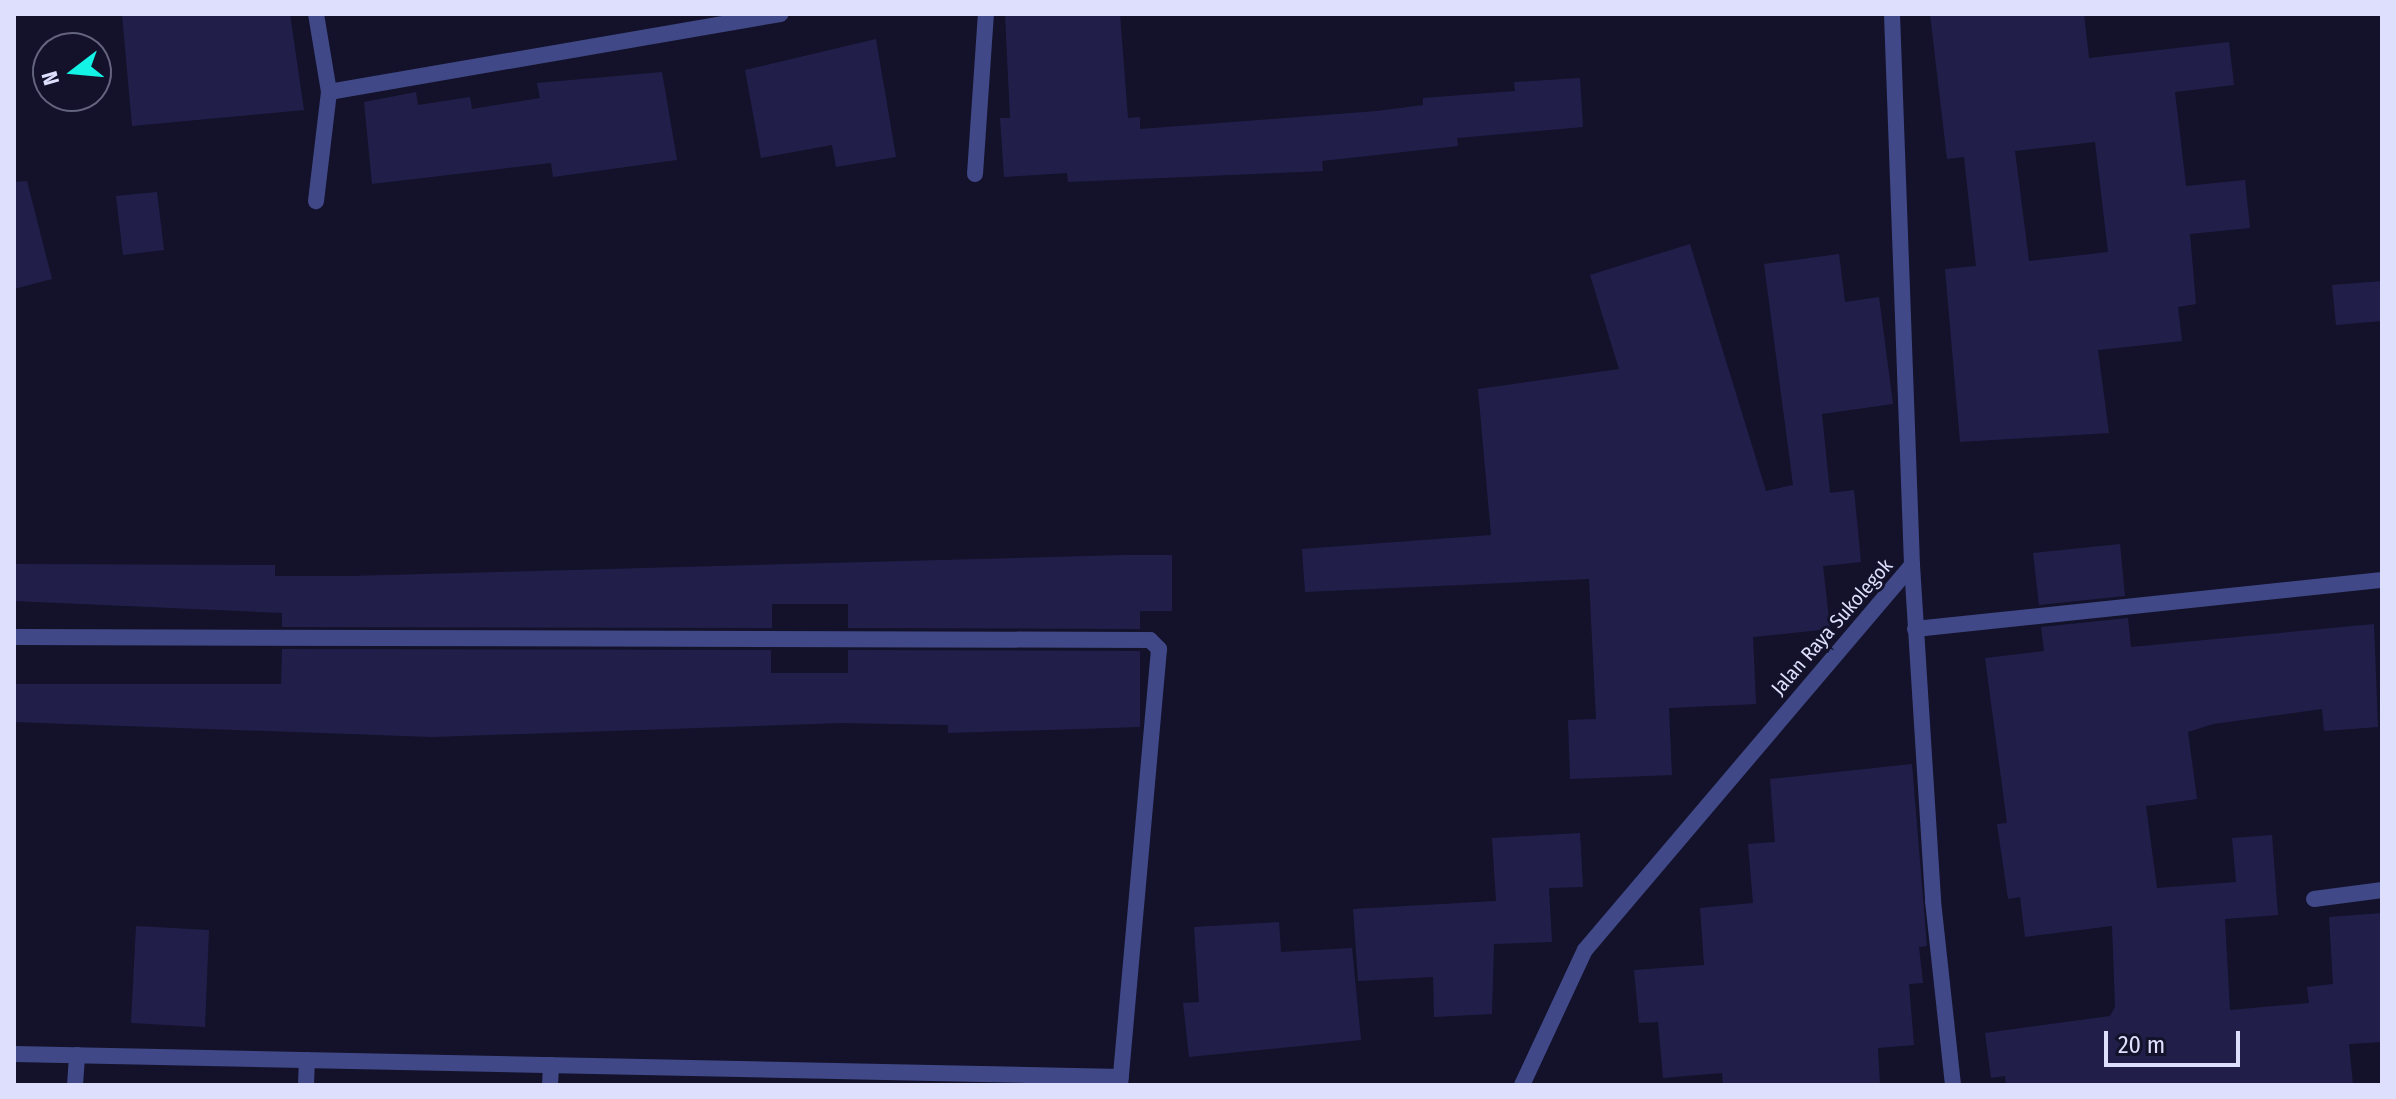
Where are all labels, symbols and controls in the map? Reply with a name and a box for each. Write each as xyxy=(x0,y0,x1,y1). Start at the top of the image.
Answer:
north arrow xyxy=(32,32,112,112)
text: N xyxy=(36,68,65,88)
street label: Jalan Raya Sukolegok xyxy=(1766,554,1898,700)
scale bar xyxy=(2108,1015,2244,1065)
text: 20 m xyxy=(2118,1031,2165,1059)

